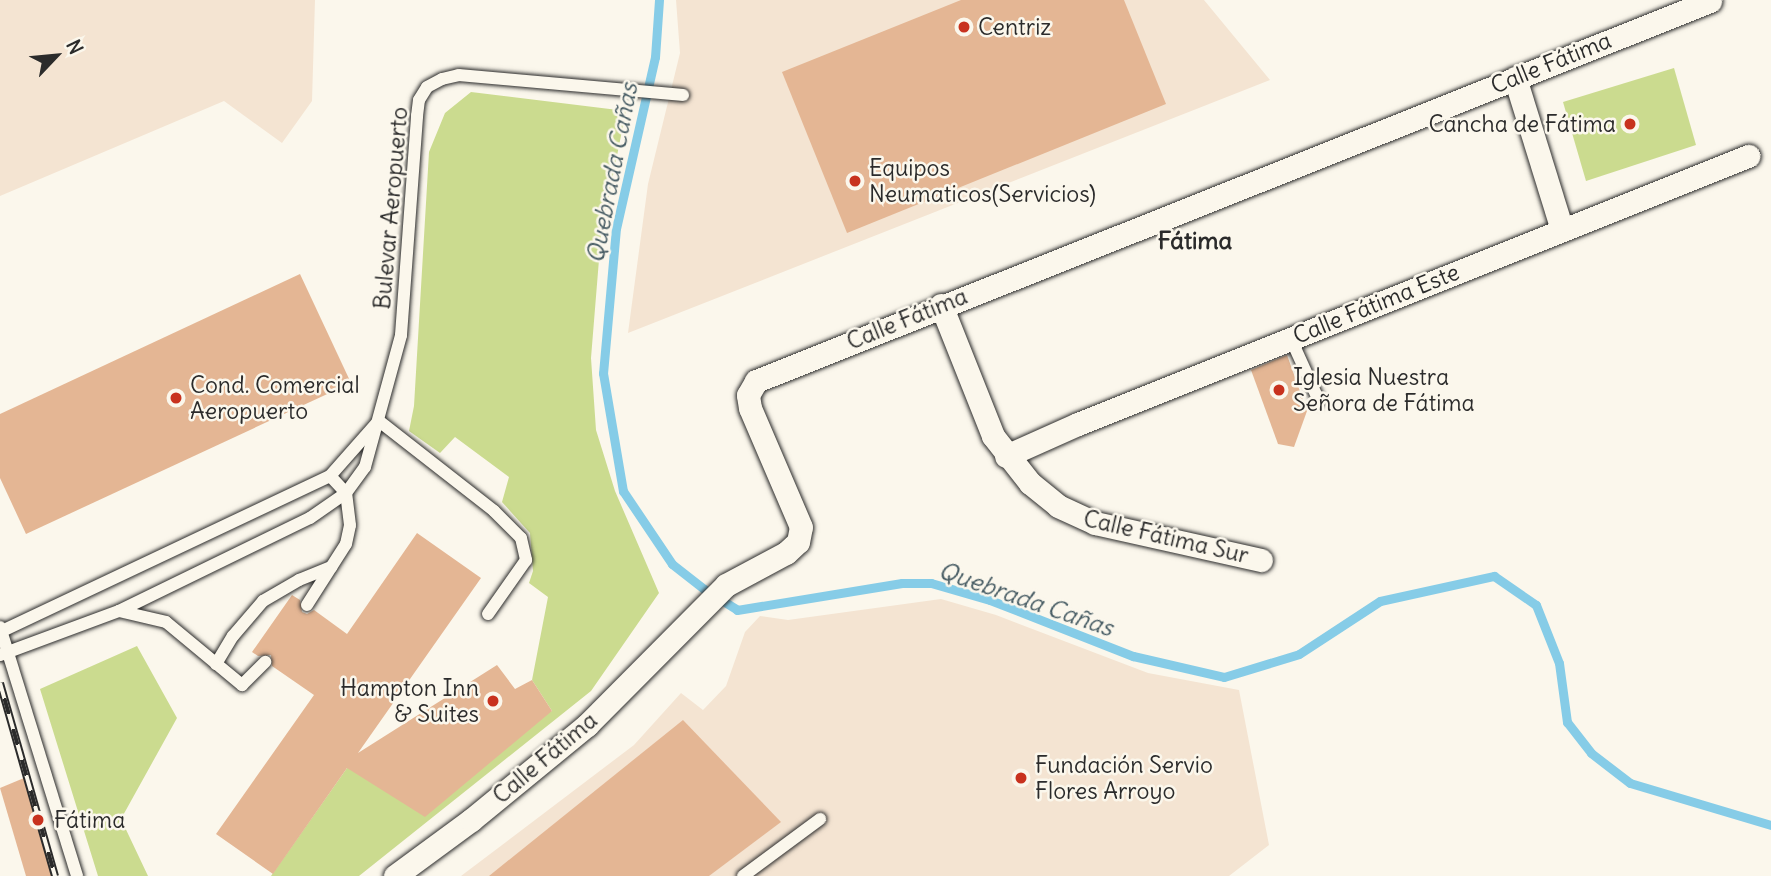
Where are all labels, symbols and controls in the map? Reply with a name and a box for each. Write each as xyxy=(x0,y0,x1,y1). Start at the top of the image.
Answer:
place label: Centriz xyxy=(978,13,1051,41)
marker: Centriz xyxy=(956,19,972,35)
north arrow xyxy=(21,21,91,91)
street label: Calle Fátima xyxy=(1487,26,1615,100)
text: N xyxy=(61,36,89,58)
water label: Quebrada Cañas xyxy=(580,81,644,265)
street label: Bulevar Aeropuerto xyxy=(368,106,414,310)
place label: Cancha de Fátima xyxy=(1428,110,1616,138)
marker: Cancha de Fátima xyxy=(1622,116,1638,132)
place label: Equipos Neumaticos(Servicios) xyxy=(869,154,1096,208)
marker: Equipos Neumaticos(Servicios) xyxy=(847,173,863,189)
district label: Fátima xyxy=(1158,227,1232,255)
street label: Calle Fátima Este xyxy=(1289,258,1463,350)
street label: Calle Fátima xyxy=(843,282,971,356)
place label: Iglesia Nuestra Señora de Fátima xyxy=(1293,363,1475,417)
place label: Cond. Comercial Aeropuerto xyxy=(190,371,360,425)
marker: Iglesia Nuestra Señora de Fátima xyxy=(1271,382,1287,398)
marker: Cond. Comercial Aeropuerto xyxy=(168,390,184,406)
street label: Calle Fátima Sur xyxy=(1081,505,1251,569)
water label: Quebrada Cañas xyxy=(935,556,1117,642)
place label: Hampton Inn & Suites xyxy=(340,674,479,728)
marker: Hampton Inn & Suites xyxy=(485,693,501,709)
street label: Calle Fátima xyxy=(487,706,603,810)
place label: Fundación Servio Flores Arroyo xyxy=(1035,751,1213,805)
marker: Fundación Servio Flores Arroyo xyxy=(1013,770,1029,786)
place label: Fátima xyxy=(54,806,125,834)
marker: Fátima xyxy=(28,810,48,830)

